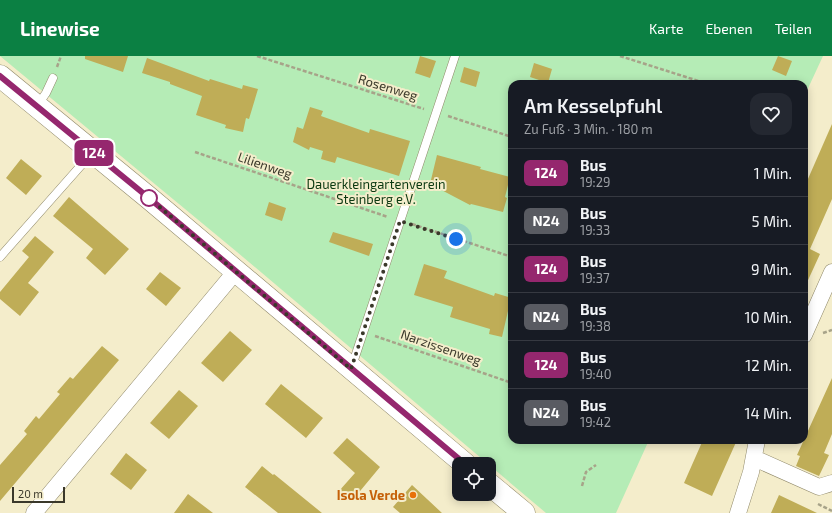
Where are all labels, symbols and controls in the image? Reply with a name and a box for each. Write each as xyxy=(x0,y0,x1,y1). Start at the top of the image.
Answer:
text: Linewise xyxy=(20,17,100,40)
text: Karte xyxy=(649,20,684,37)
text: Ebenen xyxy=(706,20,753,37)
text: Teilen xyxy=(775,20,812,37)
street label: Rosenweg xyxy=(356,70,420,104)
button: heart xyxy=(750,93,792,135)
text: Am Kesselpfuhl xyxy=(524,94,662,117)
text: Zu Fuß · 3 Min. · 180 m xyxy=(524,121,653,137)
line badge: 124 xyxy=(71,140,117,166)
text: 124 xyxy=(82,144,106,161)
street label: Lilienweg xyxy=(236,148,294,182)
text: Bus xyxy=(580,156,606,174)
text: 124 xyxy=(534,164,558,181)
text: 1 Min. xyxy=(754,164,792,182)
text: 19:29 xyxy=(580,174,610,190)
park label: Dauerkleingartenverein Steinberg e.V. xyxy=(306,176,446,207)
unlabelled marker xyxy=(140,189,158,207)
text: Bus xyxy=(580,204,606,222)
text: N24 xyxy=(532,212,560,229)
text: 5 Min. xyxy=(752,212,792,230)
text: 19:33 xyxy=(580,222,610,238)
your location xyxy=(446,229,466,249)
text: Bus xyxy=(580,252,606,270)
text: 124 xyxy=(534,260,558,277)
text: 9 Min. xyxy=(751,260,792,278)
text: 19:37 xyxy=(580,270,610,286)
text: Bus xyxy=(580,300,606,318)
text: N24 xyxy=(532,308,560,325)
text: 10 Min. xyxy=(745,308,792,326)
text: 19:38 xyxy=(580,318,611,334)
street label: Narzissenweg xyxy=(399,326,483,368)
text: Bus xyxy=(580,348,606,366)
text: 124 xyxy=(534,356,558,373)
text: 12 Min. xyxy=(745,356,792,374)
text: 19:40 xyxy=(580,366,612,382)
text: Bus xyxy=(580,396,606,414)
text: N24 xyxy=(532,404,560,421)
text: 14 Min. xyxy=(744,404,792,422)
text: 19:42 xyxy=(580,414,611,430)
map controls xyxy=(452,457,496,501)
button: locate xyxy=(452,457,496,501)
scale bar xyxy=(12,485,65,504)
text: 20 m xyxy=(18,487,43,500)
place label: Isola Verde xyxy=(337,487,405,503)
marker: Isola Verde xyxy=(408,490,418,500)

